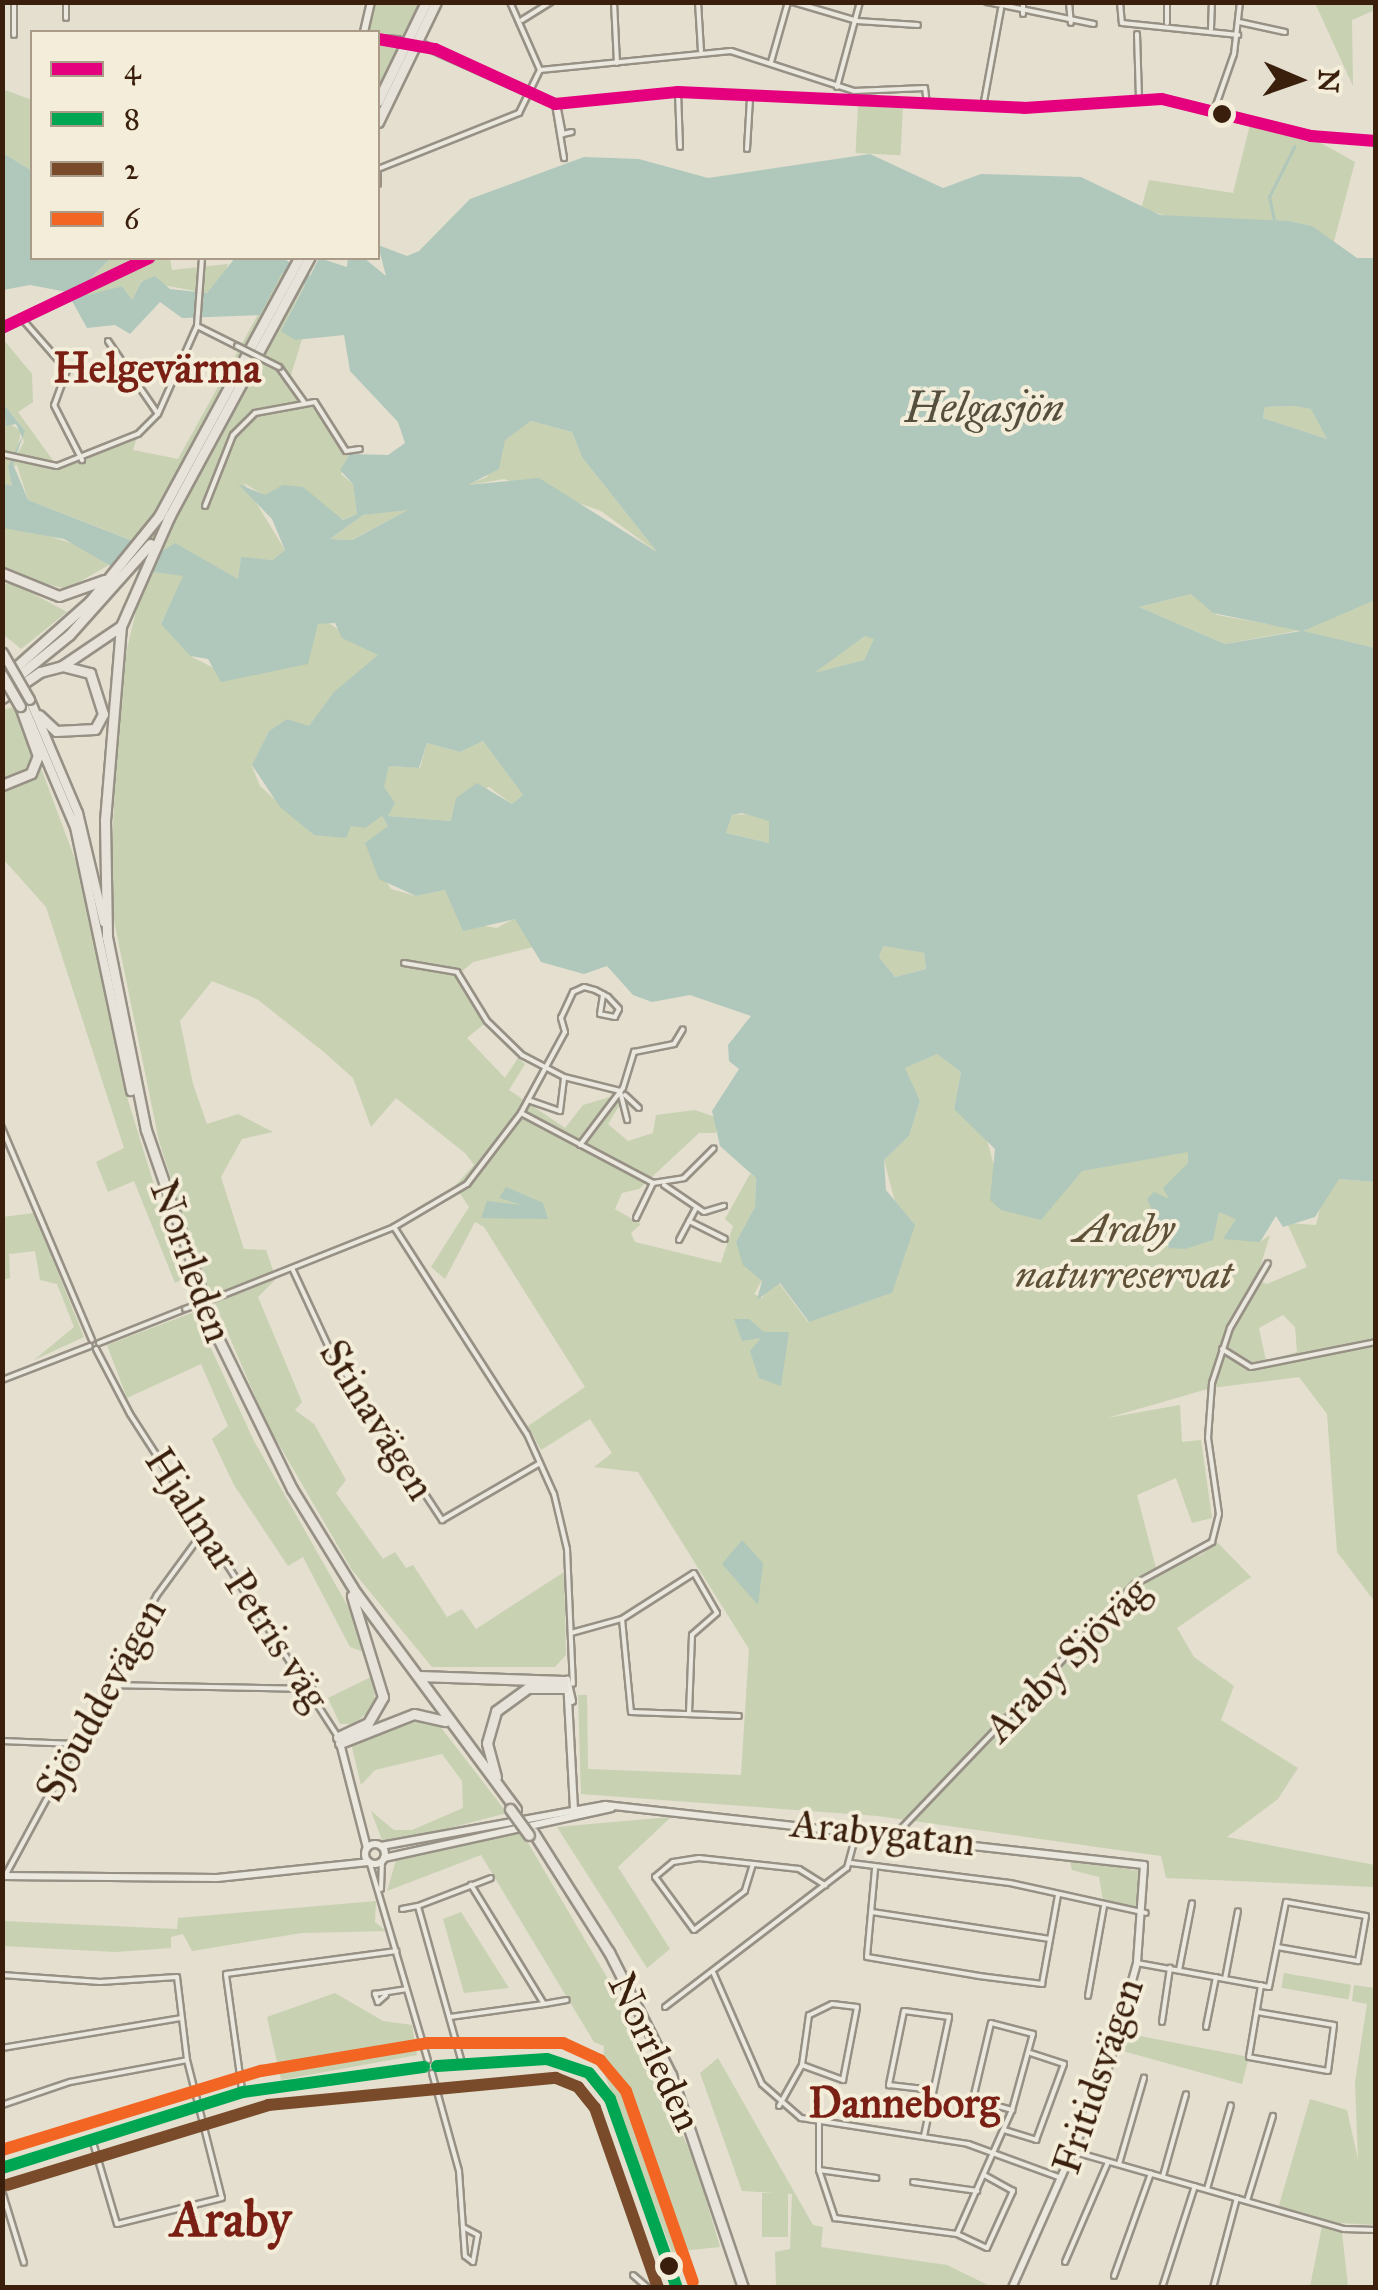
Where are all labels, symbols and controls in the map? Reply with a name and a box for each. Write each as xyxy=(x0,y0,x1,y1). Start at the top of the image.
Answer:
legend xyxy=(30,30,380,260)
north arrow xyxy=(1248,30,1348,130)
text: 4 xyxy=(124,51,141,87)
text: N xyxy=(1311,69,1346,94)
text: 8 xyxy=(124,101,140,137)
unlabelled marker xyxy=(1212,104,1232,124)
text: 2 xyxy=(124,151,139,187)
text: 6 xyxy=(124,201,139,237)
district label: Helgevärma xyxy=(53,343,261,393)
water label: Helgasjön xyxy=(904,383,1064,433)
street label: Norrleden xyxy=(140,1173,242,1349)
park label: Araby naturreservat xyxy=(1016,1205,1232,1299)
street label: Stinavägen xyxy=(309,1331,445,1509)
street label: Hjalmar Petris väg xyxy=(134,1439,340,1719)
street label: Araby Sjöväg xyxy=(975,1568,1159,1752)
street label: Sjöuddevägen xyxy=(26,1590,176,1810)
street label: Arabygatan xyxy=(789,1799,977,1867)
street label: Norrleden xyxy=(598,1965,712,2139)
street label: Fritidsvägen xyxy=(1042,1972,1154,2180)
district label: Danneborg xyxy=(809,2078,999,2128)
district label: Araby xyxy=(171,2190,291,2250)
unlabelled marker xyxy=(659,2256,679,2276)

